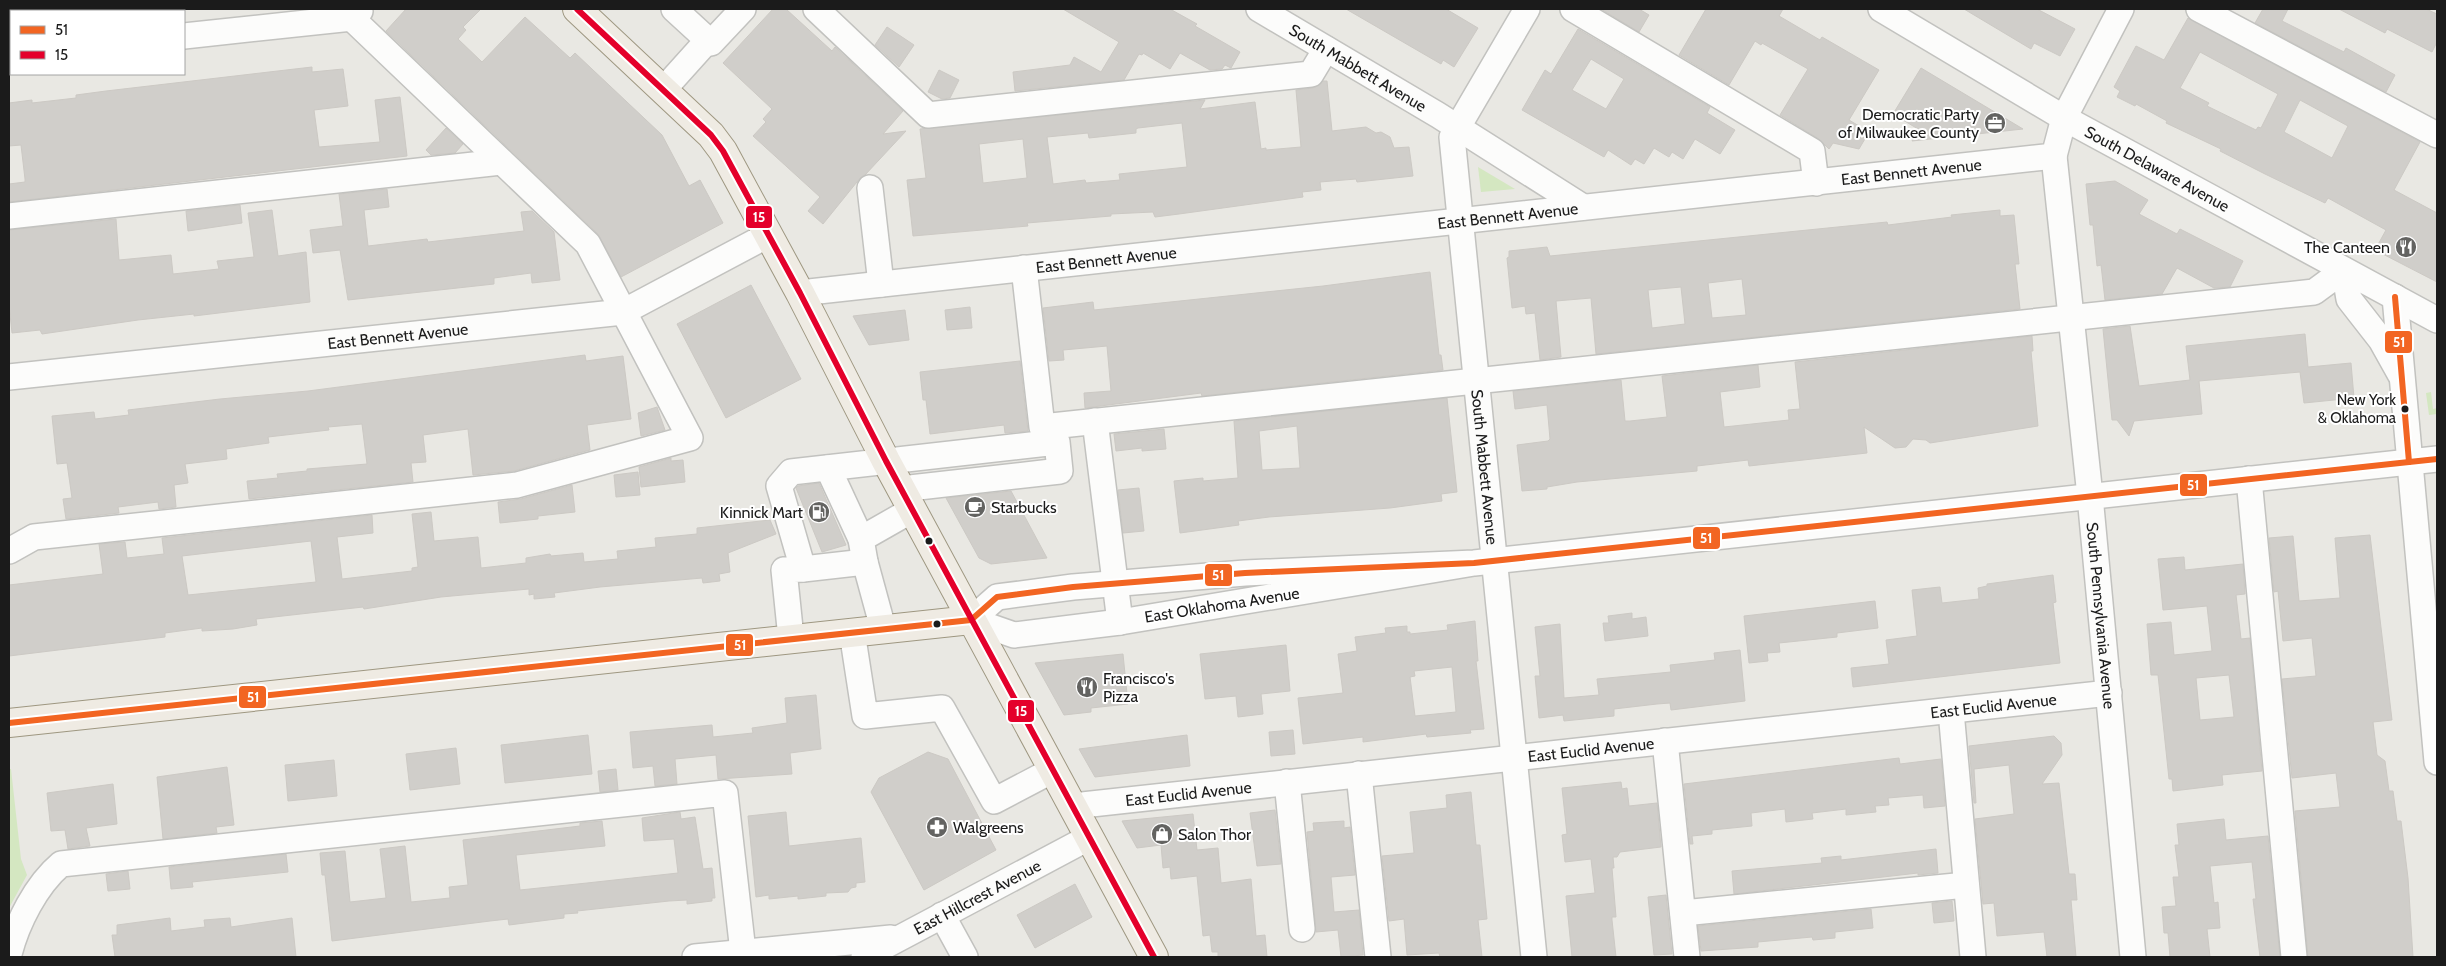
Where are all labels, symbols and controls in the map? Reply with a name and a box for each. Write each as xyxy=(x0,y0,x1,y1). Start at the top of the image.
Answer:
legend xyxy=(10,10,185,75)
street label: South Mabbett Avenue xyxy=(1286,20,1430,116)
text: 51 xyxy=(55,21,68,39)
text: 15 xyxy=(55,46,68,64)
place label: Democratic Party of Milwaukee County xyxy=(1838,105,1979,142)
office icon: Democratic Party of Milwaukee County xyxy=(1983,111,2007,135)
street label: South Delaware Avenue xyxy=(2081,122,2233,215)
street label: East Bennett Avenue xyxy=(1840,154,1983,189)
street label: East Bennett Avenue xyxy=(1437,199,1579,233)
line badge: 15 xyxy=(745,205,773,229)
text: 15 xyxy=(753,208,765,226)
restaurant icon: The Canteen xyxy=(2394,235,2418,259)
place label: The Canteen xyxy=(2304,238,2390,257)
street label: East Bennett Avenue xyxy=(1035,242,1177,277)
street label: East Bennett Avenue xyxy=(327,319,469,353)
line badge: 51 xyxy=(2384,330,2413,354)
text: 51 xyxy=(2393,333,2405,351)
street label: South Mabbett Avenue xyxy=(1468,388,1502,546)
place label: New York & Oklahoma xyxy=(2318,391,2397,427)
marker: New York & Oklahoma xyxy=(2400,404,2410,414)
line badge: 51 xyxy=(2179,473,2208,497)
text: 51 xyxy=(2187,476,2199,494)
cafe icon: Starbucks xyxy=(963,495,987,519)
place label: Starbucks xyxy=(991,498,1057,517)
fuel station icon: Kinnick Mart xyxy=(807,500,831,524)
place label: Kinnick Mart xyxy=(720,503,804,522)
street label: South Pennsylvania Avenue xyxy=(2083,521,2119,710)
line badge: 51 xyxy=(1692,526,1721,550)
text: 51 xyxy=(1700,529,1712,547)
unlabelled marker xyxy=(924,536,934,546)
line badge: 51 xyxy=(1204,563,1233,587)
text: 51 xyxy=(1212,566,1224,584)
street label: East Oklahoma Avenue xyxy=(1143,583,1301,627)
unlabelled marker xyxy=(932,619,942,629)
line badge: 51 xyxy=(725,633,754,657)
text: 51 xyxy=(734,636,746,654)
place label: Francisco's Pizza xyxy=(1103,669,1175,706)
restaurant icon: Francisco's Pizza xyxy=(1075,675,1099,699)
line badge: 51 xyxy=(238,685,267,709)
text: 51 xyxy=(247,688,259,706)
street label: East Euclid Avenue xyxy=(1929,689,2058,722)
line badge: 15 xyxy=(1007,699,1035,723)
text: 15 xyxy=(1015,702,1027,720)
street label: East Euclid Avenue xyxy=(1527,733,1655,766)
street label: East Euclid Avenue xyxy=(1124,777,1252,810)
pharmacy icon: Walgreens xyxy=(925,815,949,839)
place label: Walgreens xyxy=(953,818,1024,837)
shop icon: Salon Thor xyxy=(1150,822,1174,846)
place label: Salon Thor xyxy=(1178,825,1252,844)
street label: East Hillcrest Avenue xyxy=(910,856,1044,938)

